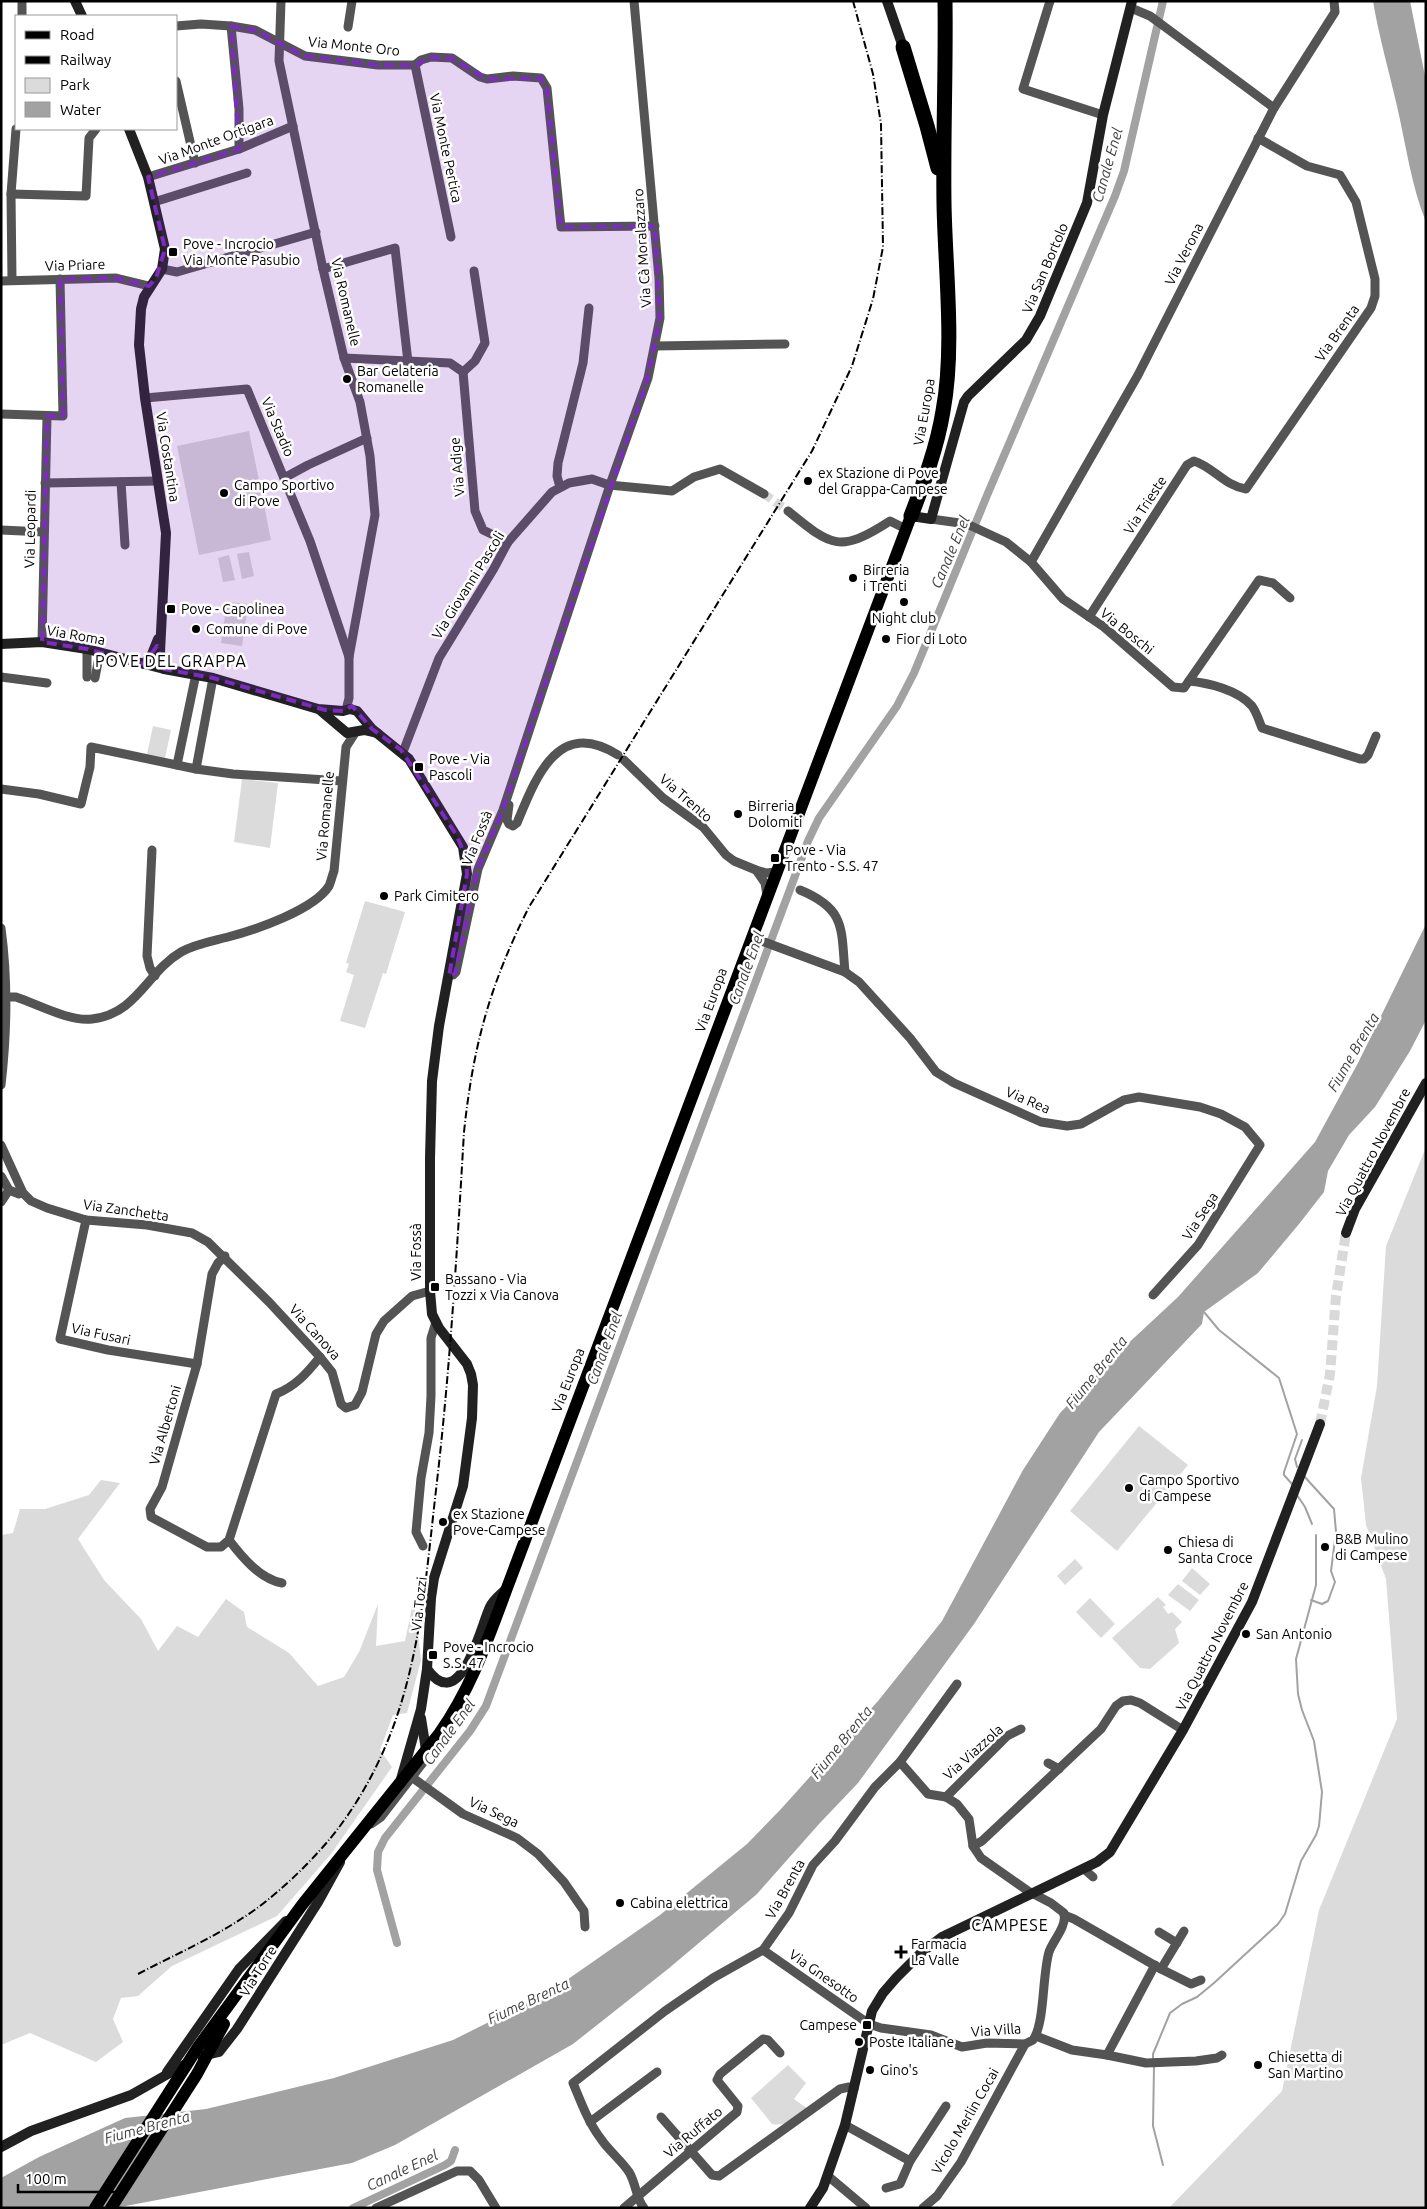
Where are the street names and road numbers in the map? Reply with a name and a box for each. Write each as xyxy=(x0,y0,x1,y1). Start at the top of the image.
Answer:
street label: Via Monte Oro xyxy=(307,33,401,59)
street label: Via Monte Pertica xyxy=(427,92,465,204)
street label: Via Monte Ortigara xyxy=(157,112,275,168)
street label: Via Cà Moralazzaro xyxy=(630,188,654,308)
street label: Via San Bortolo xyxy=(1019,220,1071,316)
street label: Via Verona xyxy=(1161,220,1207,288)
street label: Via Priare xyxy=(45,256,105,274)
street label: Via Romanelle xyxy=(328,256,364,348)
street label: Via Brenta xyxy=(1312,301,1362,365)
street label: Via Europa xyxy=(910,377,938,447)
street label: Via Stadio xyxy=(258,395,298,459)
street label: Via Costantina xyxy=(153,411,183,503)
street label: Via Adige xyxy=(446,437,468,497)
street label: Via Trieste xyxy=(1120,473,1170,537)
street label: Via Leopardi xyxy=(21,490,39,568)
street label: Via Giovanni Pascoli xyxy=(428,528,508,642)
street label: Via Boschi xyxy=(1097,605,1157,657)
street label: Via Roma xyxy=(45,622,107,648)
street label: Via Romanelle xyxy=(313,770,337,862)
street label: Via Trento xyxy=(656,771,716,825)
street label: Via Fossà xyxy=(459,808,495,868)
street label: Via Europa xyxy=(692,965,730,1035)
street label: Via Rea xyxy=(1003,1083,1053,1117)
street label: Via Quattro Novembre xyxy=(1332,1085,1414,1219)
street label: Via Sega xyxy=(1179,1189,1221,1243)
street label: Via Zanchetta xyxy=(82,1196,170,1224)
street label: Via Fossà xyxy=(408,1223,424,1281)
street label: Via Canova xyxy=(286,1301,344,1363)
street label: Via Fusari xyxy=(70,1320,132,1348)
street label: Via Europa xyxy=(548,1346,588,1414)
street label: Via Albertoni xyxy=(146,1383,184,1467)
street label: Via Tozzi xyxy=(408,1576,430,1632)
street label: Via Quattro Novembre xyxy=(1172,1579,1252,1713)
street label: Via Viazzola xyxy=(940,1721,1006,1783)
street label: Via Sega xyxy=(466,1793,522,1831)
street label: Via Brenta xyxy=(762,1856,808,1922)
street label: Via Torre xyxy=(236,1943,280,1999)
street label: Via Gnesotto xyxy=(786,1946,862,2006)
street label: Via Villa xyxy=(970,2020,1022,2040)
street label: Vicolo Merlin Cocai xyxy=(928,2065,1002,2177)
street label: Via Ruffato xyxy=(661,2103,725,2161)

